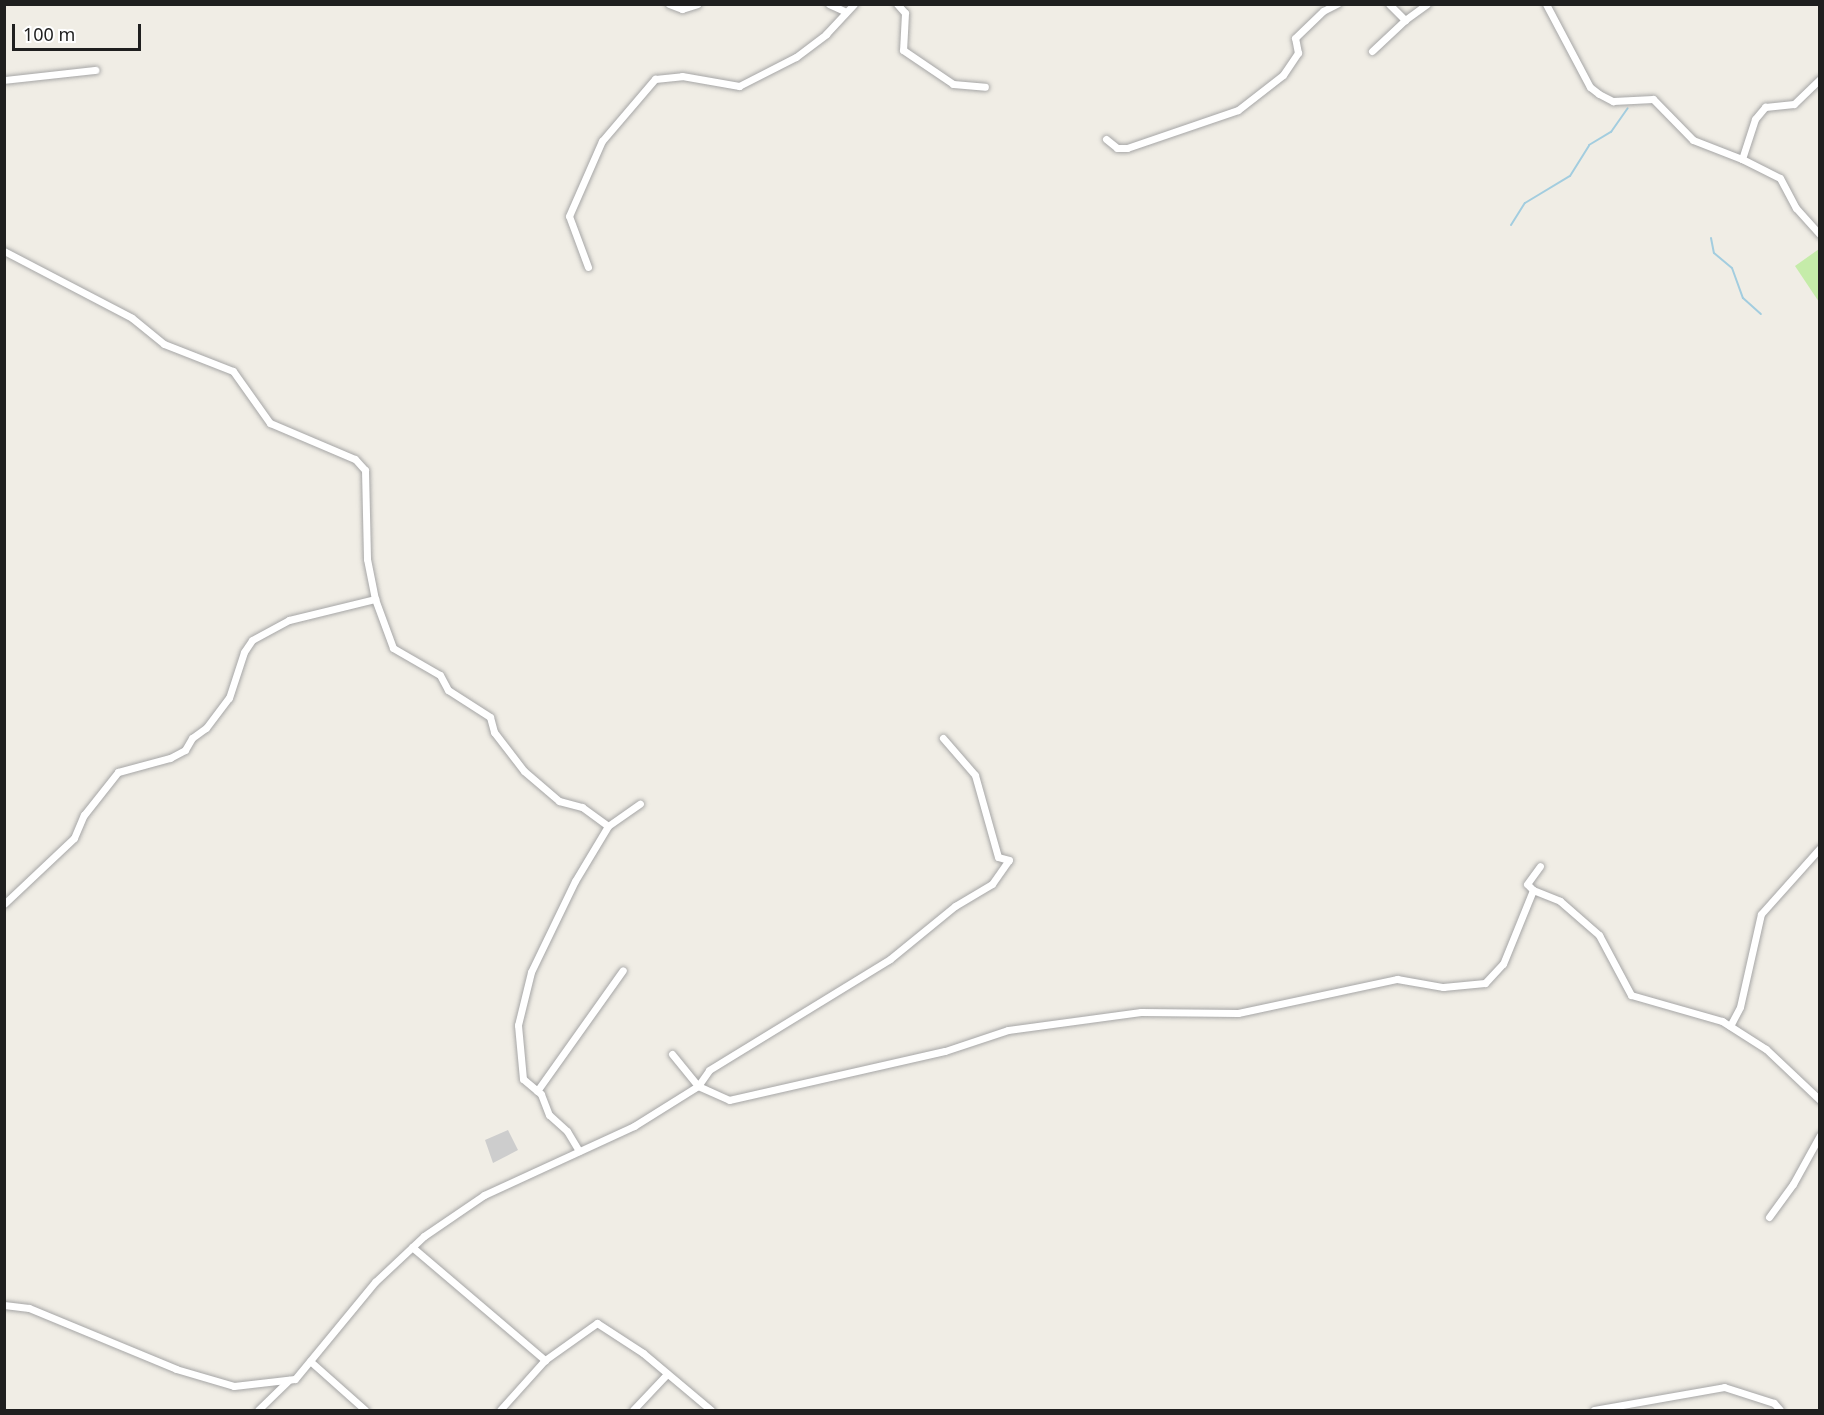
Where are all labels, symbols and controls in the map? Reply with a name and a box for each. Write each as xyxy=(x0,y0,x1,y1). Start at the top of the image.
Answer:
scale bar xyxy=(15,12,144,50)
text: 100 m xyxy=(23,22,75,46)

